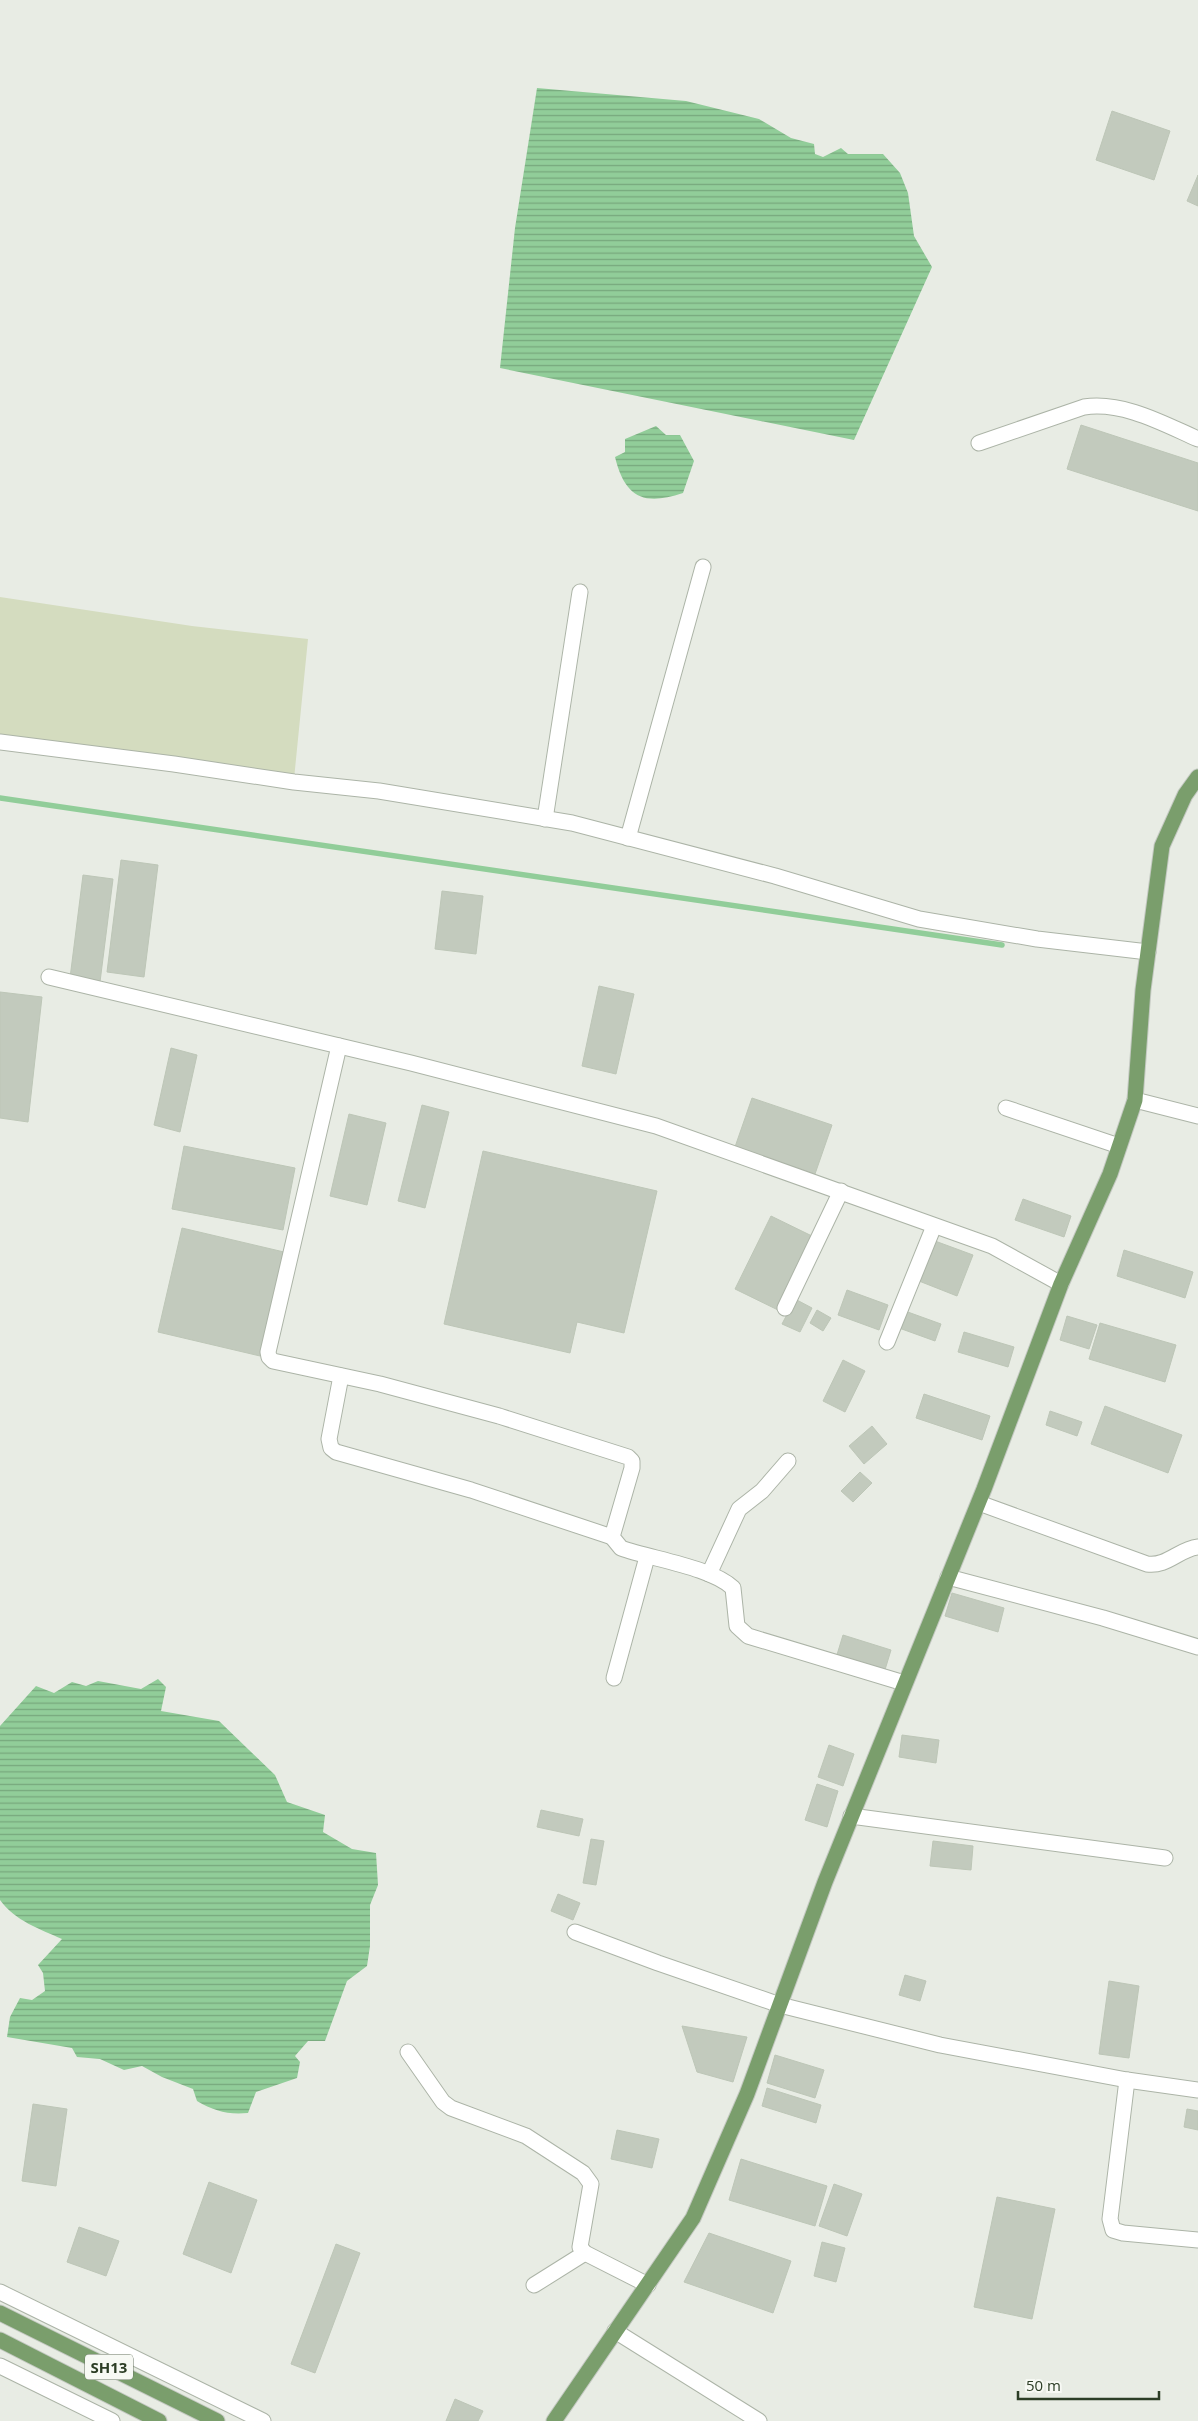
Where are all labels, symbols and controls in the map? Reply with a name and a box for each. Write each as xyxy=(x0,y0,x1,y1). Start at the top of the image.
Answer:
road number: SH13 xyxy=(85,2354,133,2380)
scale bar xyxy=(1018,2368,1159,2400)
text: 50 m xyxy=(1026,2375,1061,2395)

